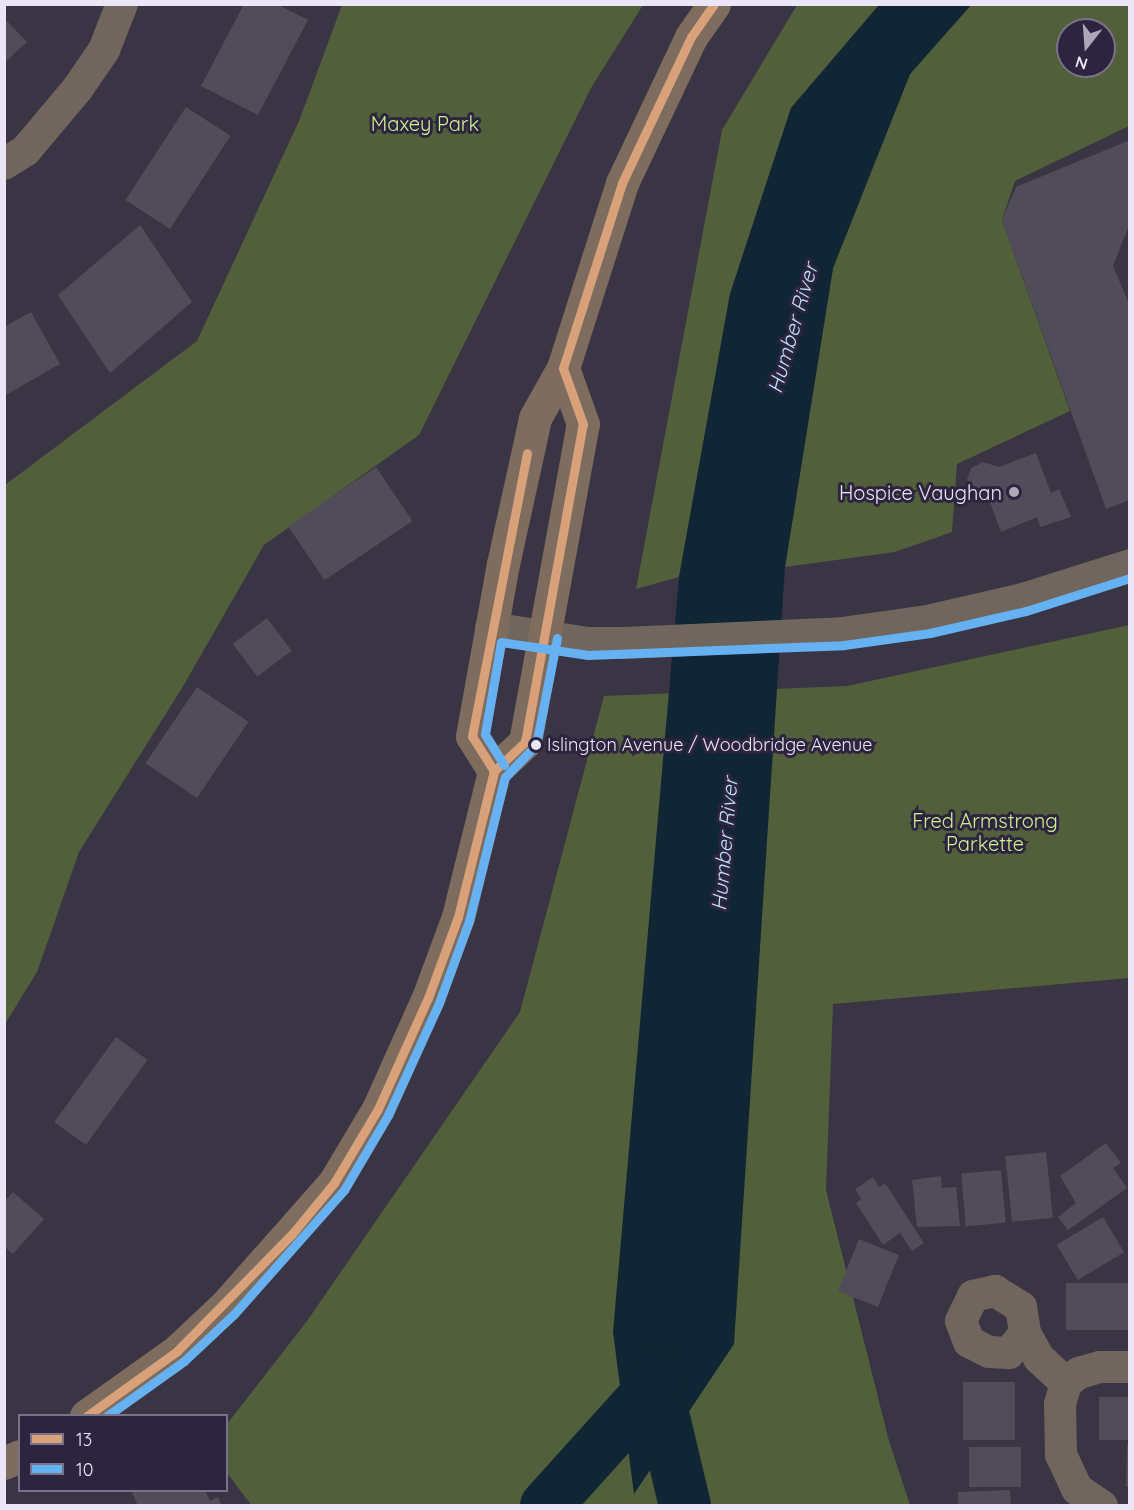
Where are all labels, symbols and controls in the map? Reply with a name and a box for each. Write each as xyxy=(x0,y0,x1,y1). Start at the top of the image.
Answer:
north arrow xyxy=(1056,18,1116,78)
text: N xyxy=(1073,52,1090,75)
park label: Maxey Park xyxy=(371,111,479,135)
water label: Humber River xyxy=(761,260,823,396)
place label: Hospice Vaughan xyxy=(839,480,1002,504)
marker: Hospice Vaughan xyxy=(1007,485,1021,499)
place label: Islington Avenue / Woodbridge Avenue xyxy=(547,734,872,756)
marker: Islington Avenue / Woodbridge Avenue xyxy=(530,739,542,751)
water label: Humber River xyxy=(706,776,742,912)
park label: Fred Armstrong Parkette xyxy=(912,808,1058,855)
legend xyxy=(18,1414,228,1492)
text: 13 xyxy=(76,1428,92,1451)
text: 10 xyxy=(76,1458,93,1481)

